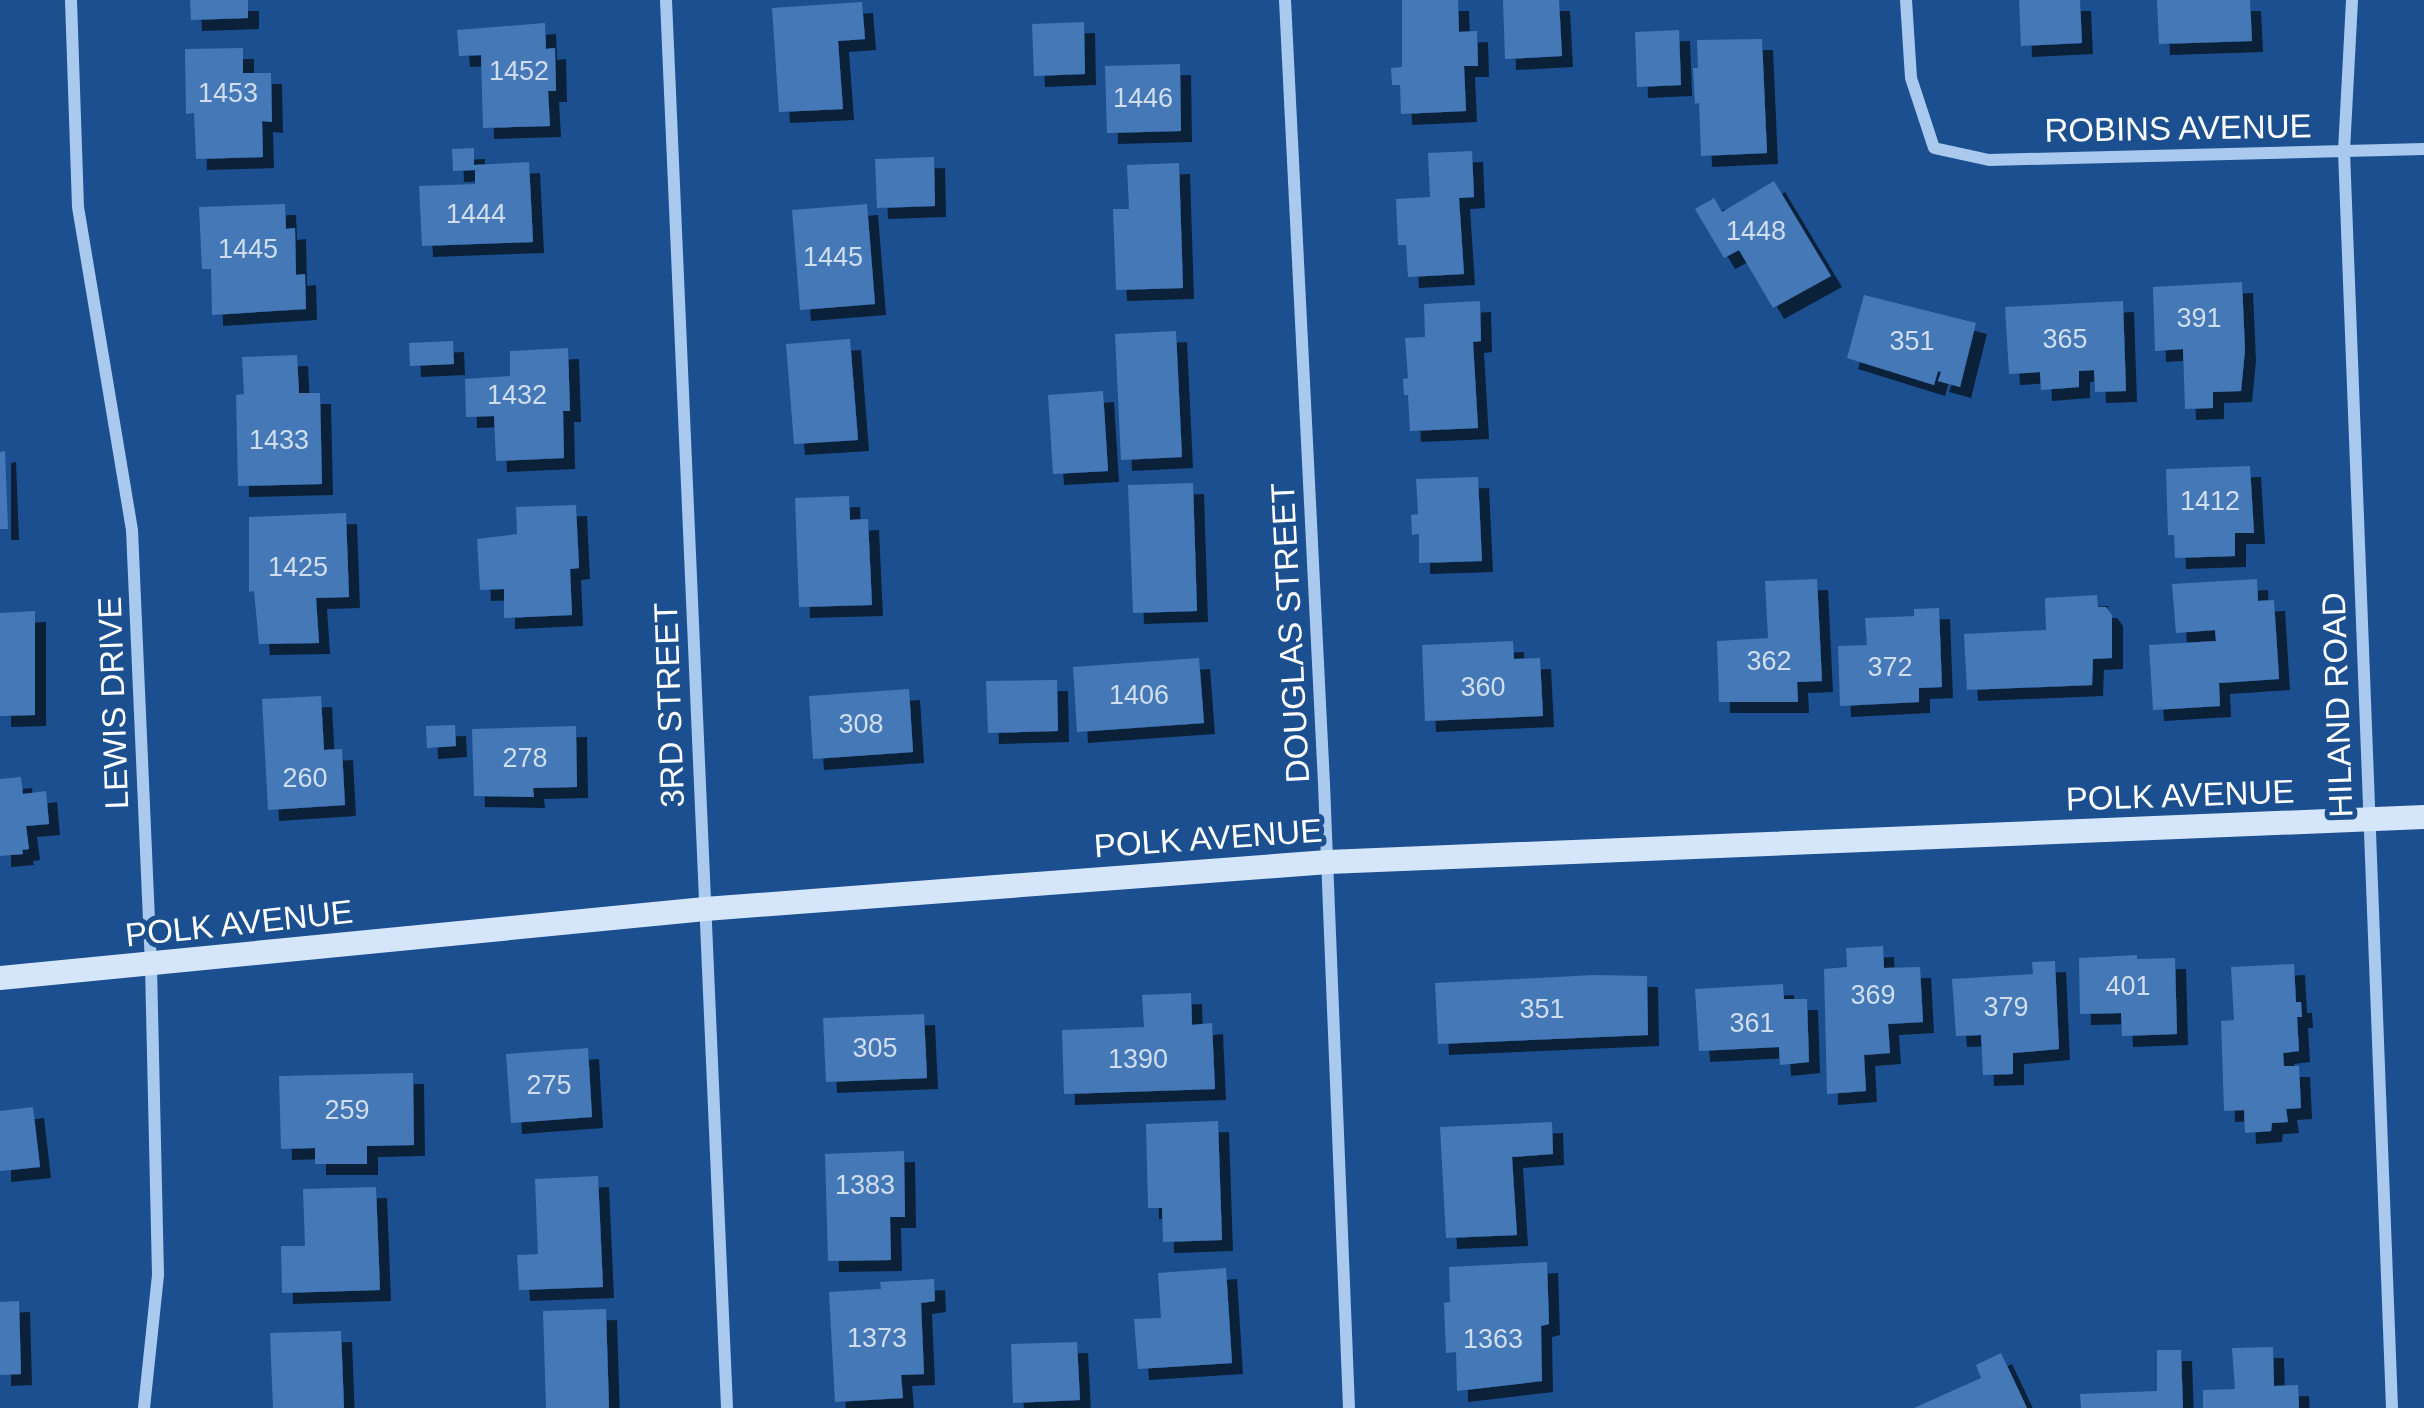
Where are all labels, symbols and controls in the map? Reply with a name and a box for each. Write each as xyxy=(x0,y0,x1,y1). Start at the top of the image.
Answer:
house number: 1452 xyxy=(489,56,549,86)
house number: 1453 xyxy=(198,78,258,108)
house number: 1446 xyxy=(1113,83,1173,113)
street label: ROBINS AVENUE xyxy=(2044,107,2312,149)
house number: 1444 xyxy=(446,199,506,229)
house number: 1448 xyxy=(1726,216,1786,246)
house number: 1445 xyxy=(218,234,278,264)
house number: 1445 xyxy=(803,242,863,272)
house number: 391 xyxy=(2176,303,2222,333)
house number: 365 xyxy=(2042,324,2088,354)
house number: 351 xyxy=(1889,326,1935,356)
house number: 1432 xyxy=(487,380,547,410)
house number: 1433 xyxy=(249,425,309,455)
street label: DOUGLAS STREET xyxy=(1264,482,1316,784)
house number: 1412 xyxy=(2180,486,2240,516)
house number: 1425 xyxy=(268,552,328,582)
street label: HILAND ROAD xyxy=(2315,592,2359,818)
street label: LEWIS DRIVE xyxy=(91,596,135,810)
street label: 3RD STREET xyxy=(647,602,691,808)
house number: 362 xyxy=(1746,646,1792,676)
house number: 372 xyxy=(1867,652,1913,682)
house number: 360 xyxy=(1460,672,1506,702)
house number: 1406 xyxy=(1109,680,1169,710)
house number: 308 xyxy=(838,709,884,739)
house number: 278 xyxy=(502,743,548,773)
house number: 260 xyxy=(282,763,328,793)
street label: POLK AVENUE xyxy=(2065,773,2295,817)
street label: POLK AVENUE xyxy=(1093,812,1323,864)
street label: POLK AVENUE xyxy=(123,893,355,953)
house number: 401 xyxy=(2105,971,2151,1001)
house number: 369 xyxy=(1850,980,1896,1010)
house number: 379 xyxy=(1983,992,2029,1022)
house number: 351 xyxy=(1519,994,1565,1024)
house number: 361 xyxy=(1729,1008,1775,1038)
house number: 305 xyxy=(852,1033,898,1063)
house number: 1390 xyxy=(1108,1044,1168,1074)
house number: 275 xyxy=(526,1070,572,1100)
house number: 259 xyxy=(324,1095,370,1125)
house number: 1383 xyxy=(835,1170,895,1200)
house number: 1373 xyxy=(847,1323,907,1353)
house number: 1363 xyxy=(1463,1324,1523,1354)

